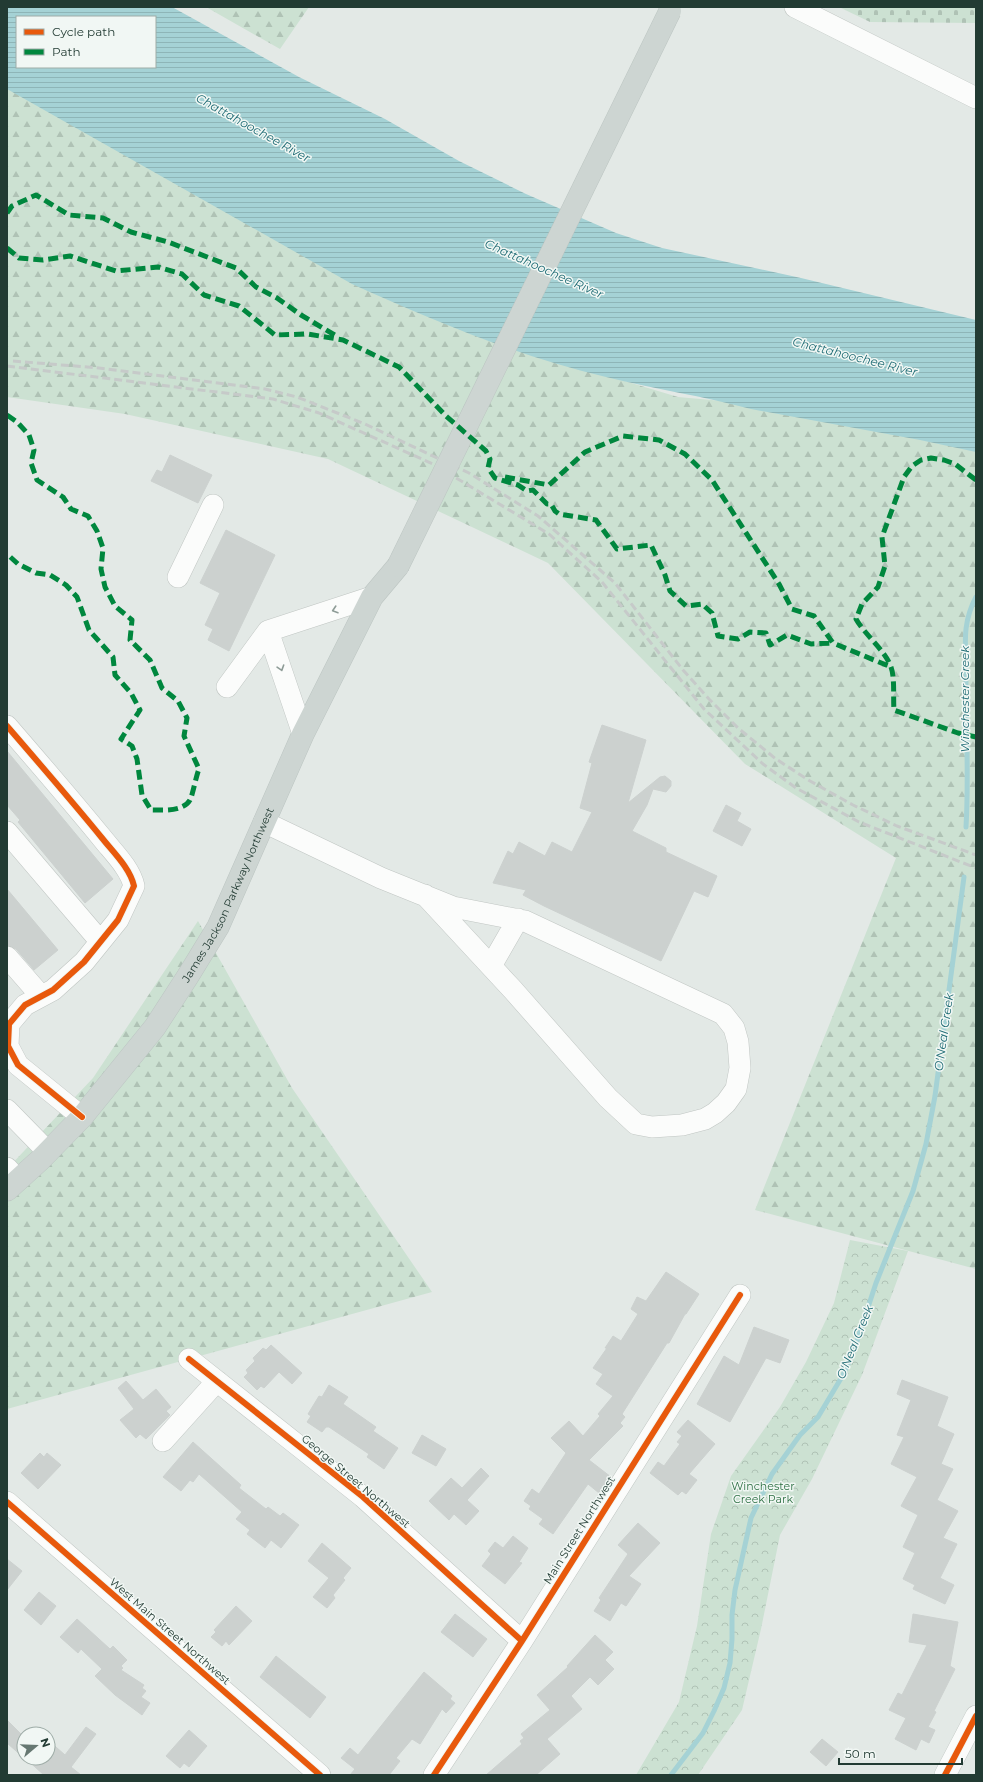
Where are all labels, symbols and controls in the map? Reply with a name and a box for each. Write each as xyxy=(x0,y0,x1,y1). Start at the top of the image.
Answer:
legend xyxy=(16,16,156,68)
text: Cycle path xyxy=(52,24,115,39)
text: Path xyxy=(52,44,81,59)
water label: Chattahoochee River xyxy=(194,90,313,165)
water label: Chattahoochee River xyxy=(483,236,606,302)
water label: Chattahoochee River xyxy=(791,334,919,379)
one-way arrow xyxy=(331,605,338,613)
water label: Winchester Creek xyxy=(957,645,972,752)
one-way arrow xyxy=(276,665,285,672)
street label: James Jackson Parkway Northwest xyxy=(178,805,277,986)
water label: O'Neal Creek xyxy=(931,991,957,1072)
water label: O'Neal Creek xyxy=(833,1302,877,1381)
street label: George Street Northwest xyxy=(299,1431,414,1531)
street label: Main Street Northwest xyxy=(540,1473,618,1587)
park label: Winchester Creek Park xyxy=(731,1479,795,1506)
street label: West Main Street Northwest xyxy=(107,1575,234,1688)
north arrow xyxy=(16,1726,56,1766)
text: N xyxy=(37,1736,54,1749)
scale bar xyxy=(839,1740,962,1766)
text: 50 m xyxy=(845,1746,876,1761)

